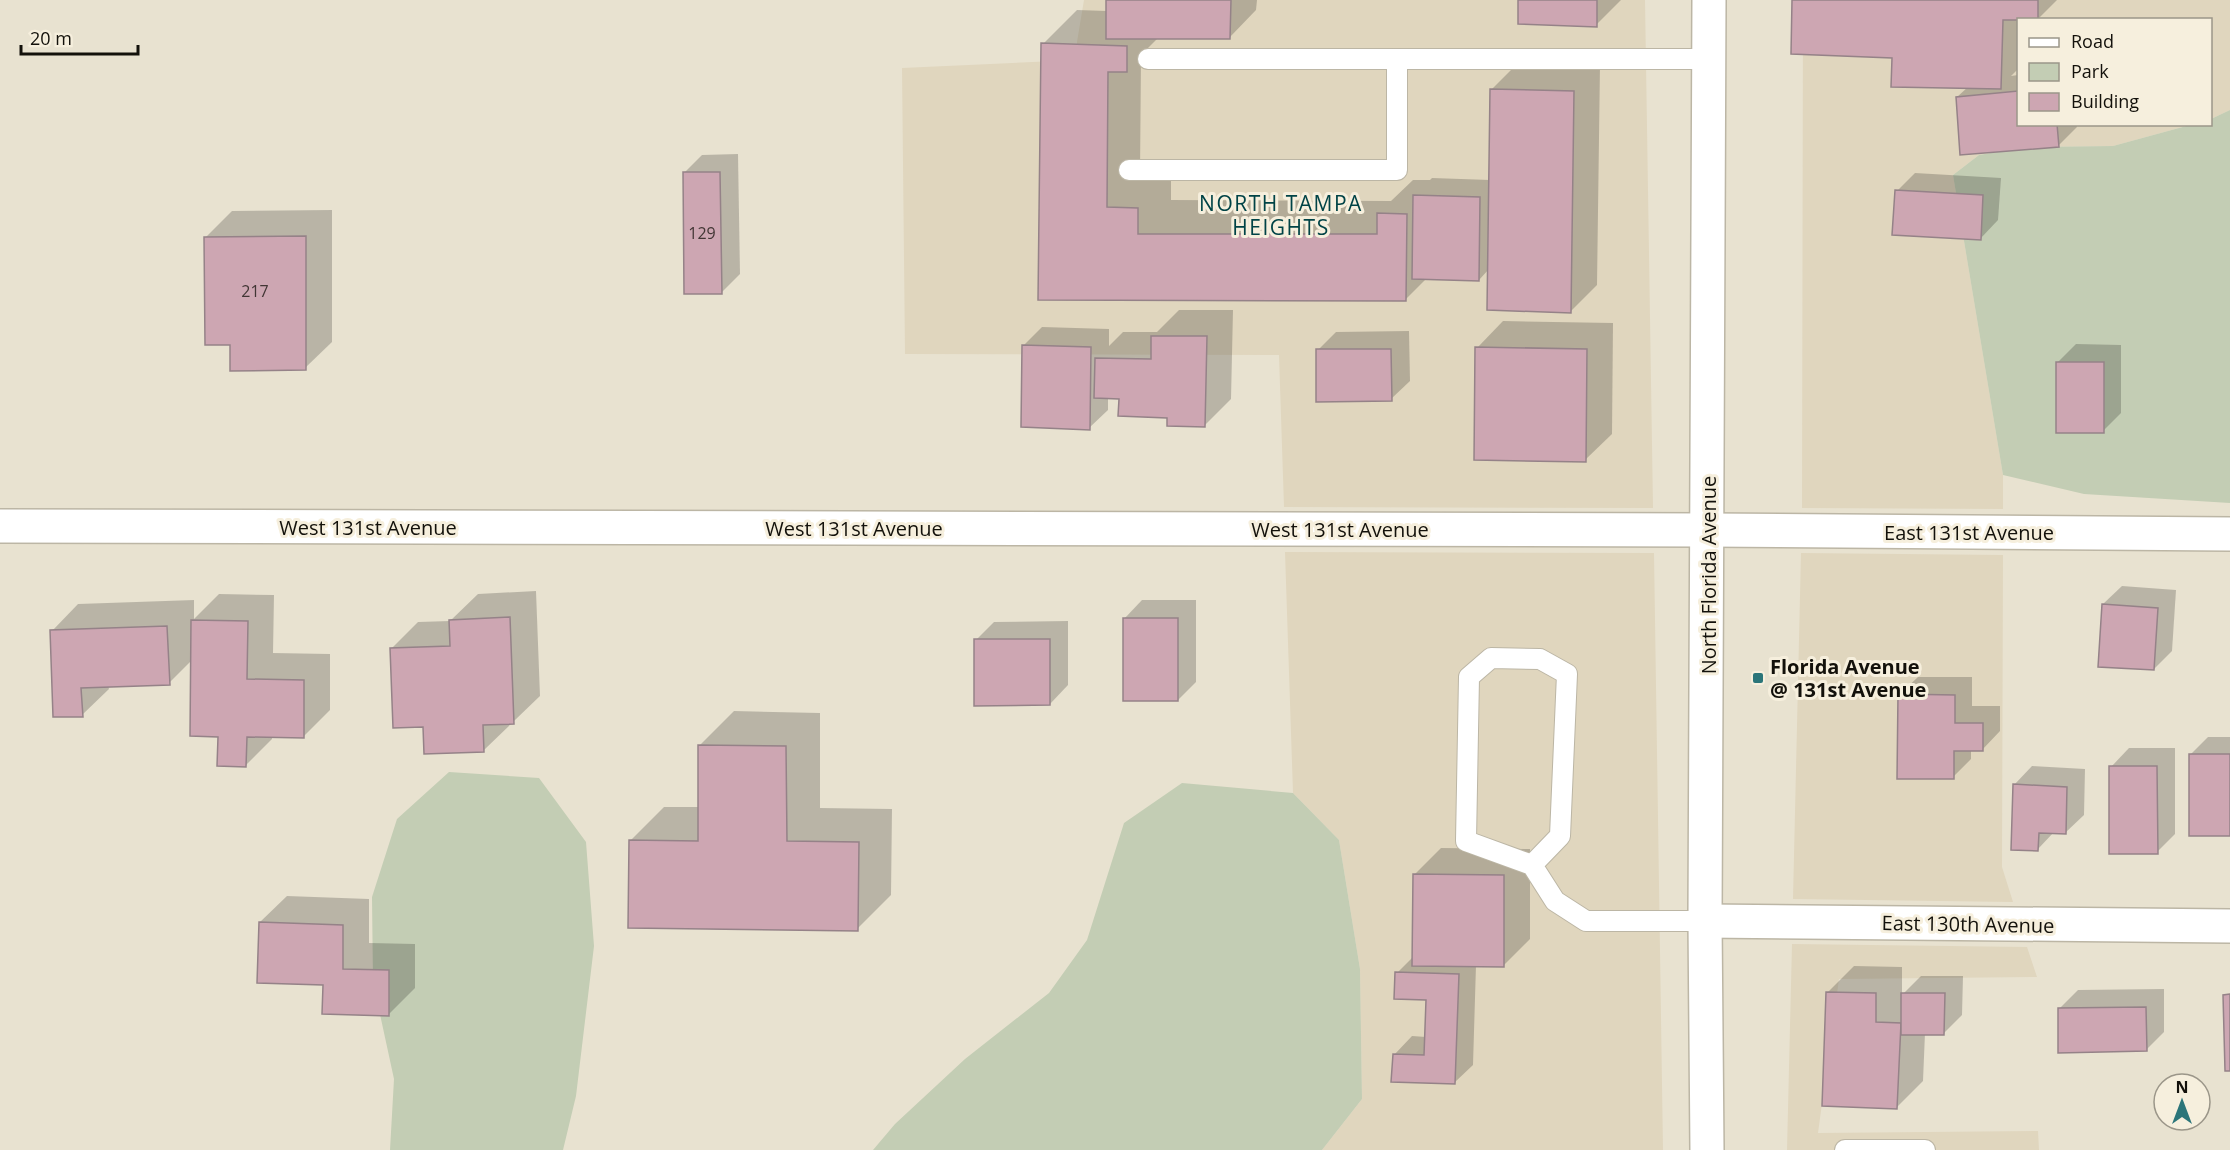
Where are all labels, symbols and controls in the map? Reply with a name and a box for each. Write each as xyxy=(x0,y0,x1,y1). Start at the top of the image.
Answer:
scale bar xyxy=(21,18,138,56)
legend xyxy=(2017,18,2212,126)
text: 20 m xyxy=(30,26,72,50)
text: Road xyxy=(2071,29,2114,53)
text: Park xyxy=(2071,59,2109,83)
text: Building xyxy=(2071,89,2139,113)
district label: NORTH TAMPA HEIGHTS xyxy=(1199,189,1363,241)
house number: 129 xyxy=(688,222,716,244)
house number: 217 xyxy=(241,280,269,302)
street label: North Florida Avenue xyxy=(1695,476,1722,674)
street label: West 131st Avenue xyxy=(279,514,457,541)
street label: West 131st Avenue xyxy=(765,515,943,542)
street label: West 131st Avenue xyxy=(1251,516,1429,543)
street label: East 131st Avenue xyxy=(1884,519,2054,546)
place label: Florida Avenue @ 131st Avenue xyxy=(1770,653,1926,703)
marker: Florida Avenue @ 131st Avenue xyxy=(1751,671,1765,685)
street label: East 130th Avenue xyxy=(1881,909,2055,939)
north arrow xyxy=(2152,1072,2212,1132)
text: N xyxy=(2175,1076,2189,1098)

